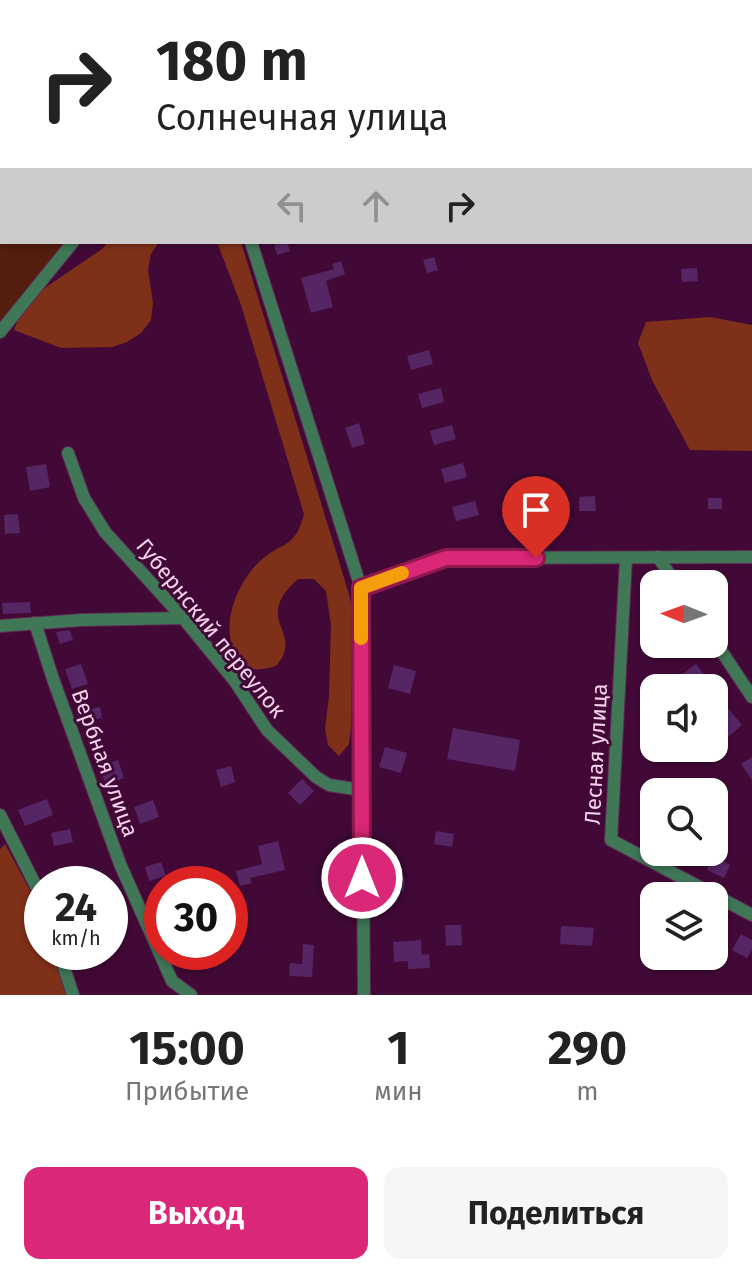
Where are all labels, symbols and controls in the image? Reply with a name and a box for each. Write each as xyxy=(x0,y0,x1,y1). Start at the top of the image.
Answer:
text: 180 m xyxy=(156,28,308,95)
icon: right xyxy=(24,32,128,136)
text: Солнечная улица xyxy=(156,96,448,140)
icon: left xyxy=(270,184,314,228)
icon: ahead xyxy=(354,184,398,228)
icon: right xyxy=(438,184,482,228)
pin xyxy=(502,476,570,558)
icon: arrive xyxy=(514,488,558,532)
street label: Губернский переулок xyxy=(130,533,292,723)
north arrow xyxy=(640,570,728,658)
map controls xyxy=(640,570,728,970)
button: sound xyxy=(640,674,728,762)
street label: Лесная улица xyxy=(579,683,613,825)
street label: Вербная улица xyxy=(66,685,144,841)
button: search xyxy=(640,778,728,866)
position arrow xyxy=(320,836,404,920)
speed limit sign: 30 xyxy=(144,866,248,970)
button: layers xyxy=(640,882,728,970)
text: 24 xyxy=(55,884,97,932)
text: km/h xyxy=(51,926,101,950)
text: 15:00 xyxy=(129,1019,245,1077)
text: 1 xyxy=(387,1019,410,1077)
text: 290 xyxy=(548,1019,627,1077)
text: Прибытие xyxy=(125,1076,249,1107)
text: мин xyxy=(374,1076,423,1107)
text: m xyxy=(576,1076,599,1107)
button: Выход xyxy=(24,1167,368,1259)
button: Поделиться xyxy=(384,1167,728,1259)

